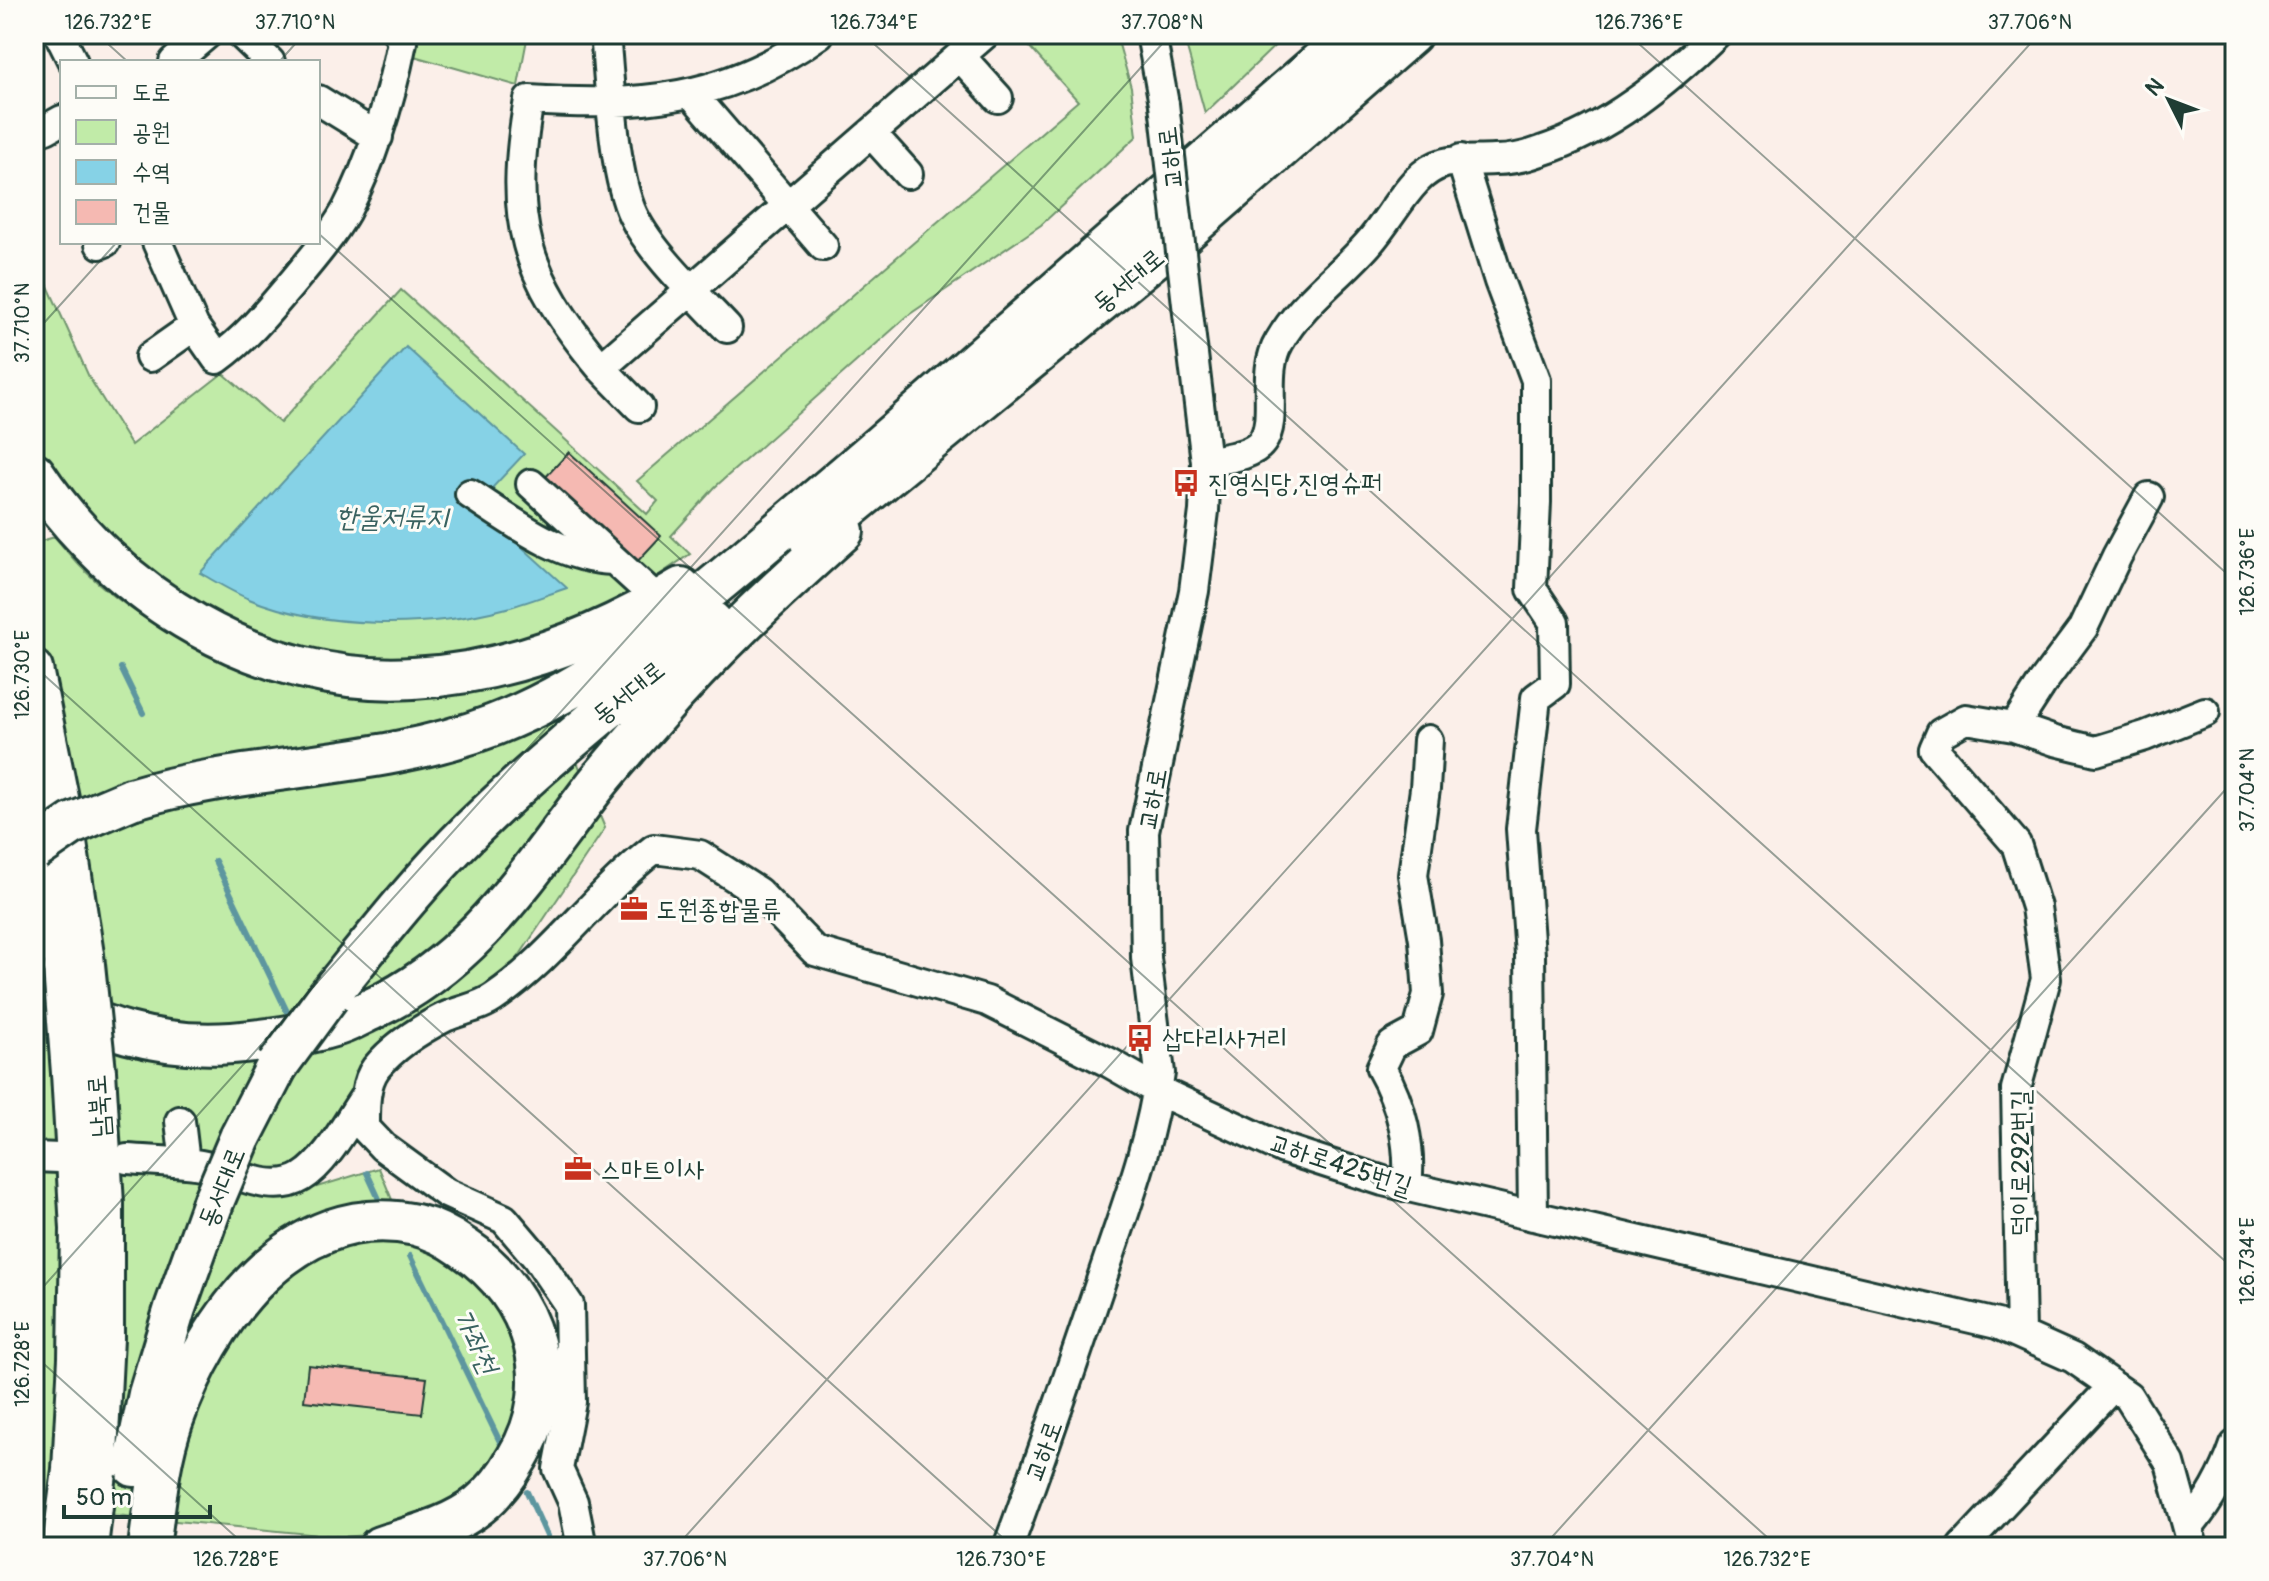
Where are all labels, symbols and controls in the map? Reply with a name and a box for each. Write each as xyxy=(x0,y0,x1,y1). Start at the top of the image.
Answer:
text: 126.732°E xyxy=(64,10,152,35)
text: 37.710°N xyxy=(255,10,335,35)
text: 126.734°E xyxy=(830,10,918,35)
text: 37.708°N xyxy=(1121,10,1203,35)
text: 126.736°E xyxy=(1595,10,1683,35)
text: 37.706°N xyxy=(1988,10,2072,35)
legend xyxy=(60,60,320,244)
north arrow xyxy=(2129,60,2209,140)
text: N xyxy=(2139,72,2170,102)
text: 도로 xyxy=(132,78,171,107)
text: 공원 xyxy=(132,118,171,147)
street label: 교하로 xyxy=(1151,125,1191,191)
text: 수역 xyxy=(132,158,171,187)
text: 건물 xyxy=(132,198,171,227)
street label: 동서대로 xyxy=(1086,242,1171,320)
text: 37.710°N xyxy=(10,283,35,363)
bus stop icon: 진영식당,진영슈퍼 xyxy=(1171,468,1201,498)
place label: 진영식당,진영슈퍼 xyxy=(1208,468,1382,500)
water label: 한울저류지 xyxy=(336,500,451,535)
text: 126.736°E xyxy=(2235,528,2260,616)
text: 126.730°E xyxy=(10,630,35,720)
street label: 동서대로 xyxy=(586,654,671,732)
text: 37.704°N xyxy=(2235,748,2260,832)
street label: 교하로 xyxy=(1132,765,1174,833)
office icon: 도원종합물류 xyxy=(619,894,649,924)
place label: 도원종합물류 xyxy=(656,894,782,926)
bus stop icon: 삽다리사거리 xyxy=(1125,1023,1155,1053)
place label: 삽다리사거리 xyxy=(1162,1023,1288,1055)
street label: 남북로 xyxy=(81,1074,117,1138)
street label: 덕이로292번길 xyxy=(2005,1089,2037,1237)
street label: 교하로425번길 xyxy=(1265,1127,1416,1203)
street label: 동서대로 xyxy=(191,1143,252,1232)
office icon: 스마트이사 xyxy=(563,1154,593,1184)
place label: 스마트이사 xyxy=(600,1154,705,1186)
text: 126.734°E xyxy=(2235,1217,2260,1305)
water label: 가좌천 xyxy=(444,1304,506,1382)
text: 126.728°E xyxy=(10,1321,35,1407)
street label: 교하로 xyxy=(1018,1416,1070,1486)
scale bar xyxy=(64,1469,210,1519)
text: 50 m xyxy=(76,1483,132,1512)
text: 126.728°E xyxy=(193,1547,279,1572)
text: 37.706°N xyxy=(643,1547,727,1572)
text: 126.730°E xyxy=(956,1547,1046,1572)
text: 37.704°N xyxy=(1510,1547,1594,1572)
text: 126.732°E xyxy=(1723,1547,1811,1572)

